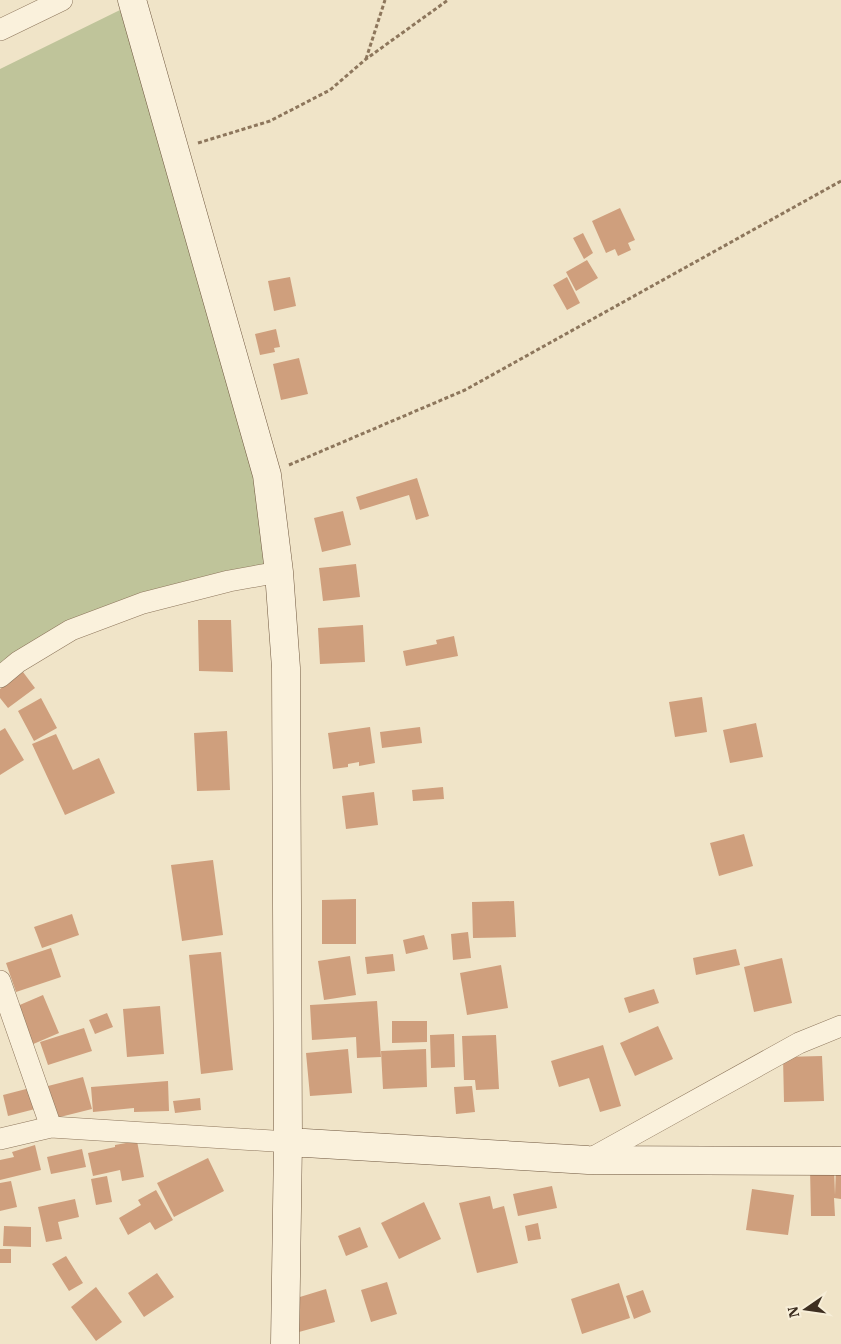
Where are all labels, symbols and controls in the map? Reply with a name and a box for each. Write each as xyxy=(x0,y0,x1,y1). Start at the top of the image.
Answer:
north arrow xyxy=(781,1284,831,1334)
text: N xyxy=(783,1305,803,1319)

